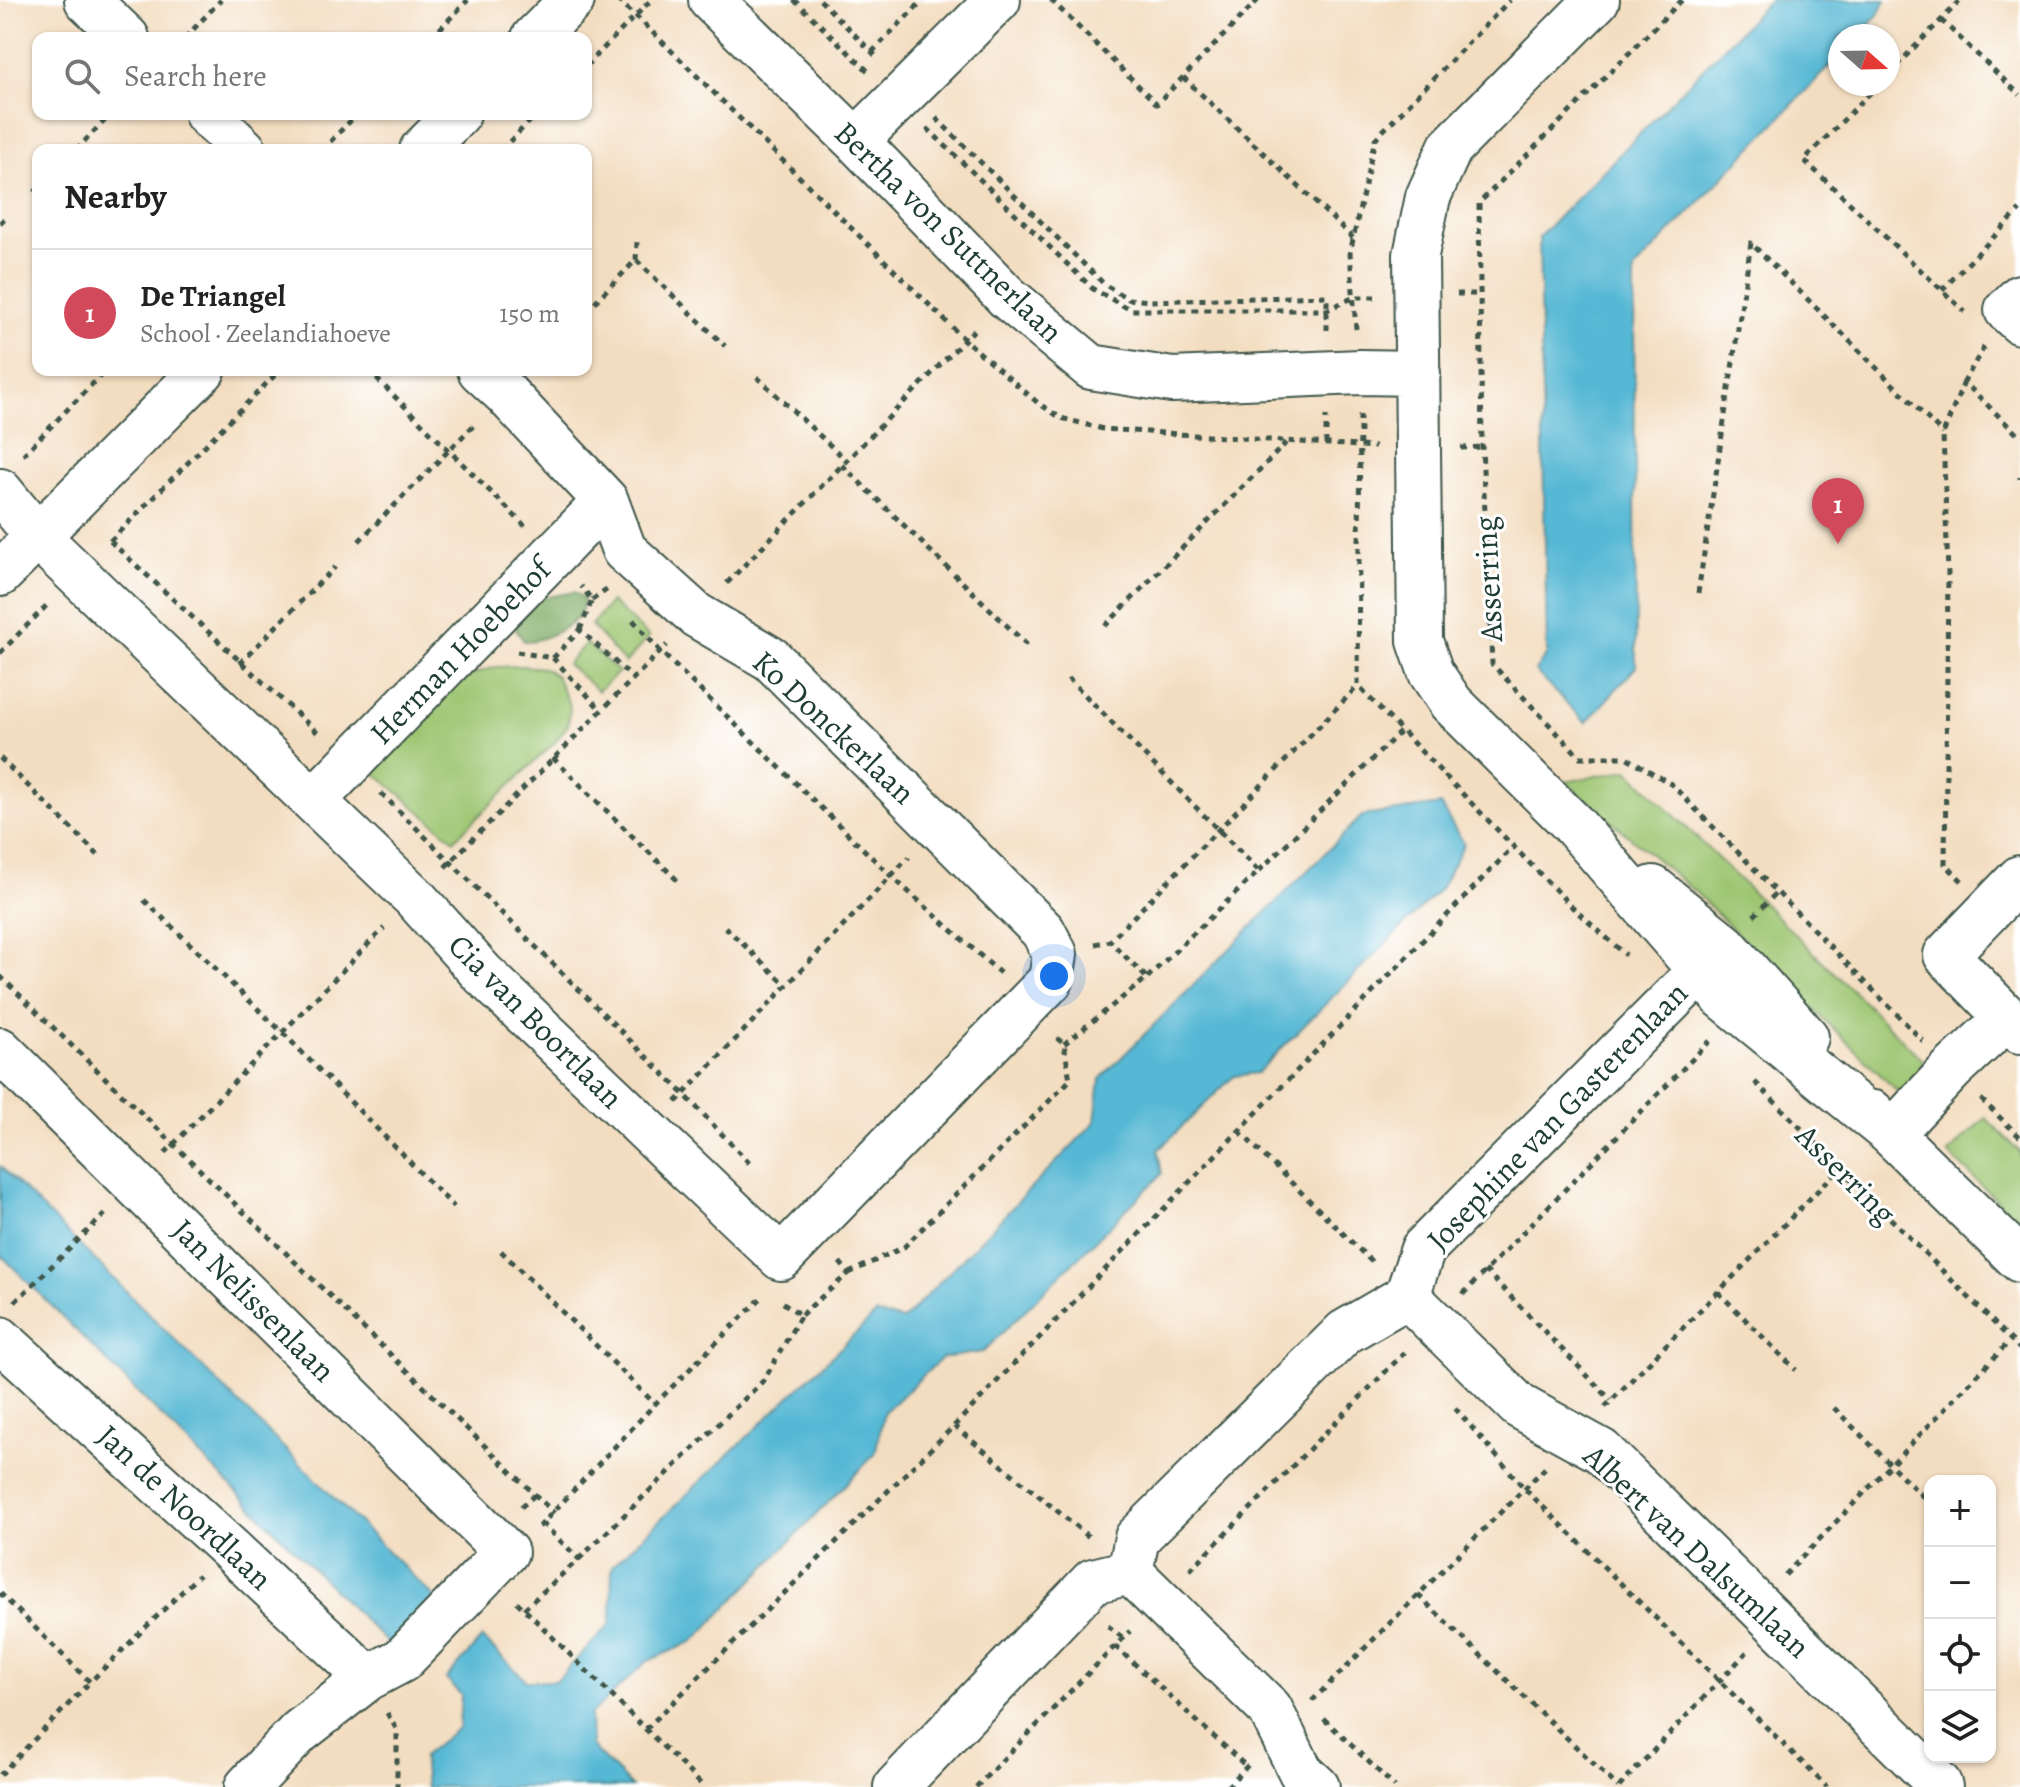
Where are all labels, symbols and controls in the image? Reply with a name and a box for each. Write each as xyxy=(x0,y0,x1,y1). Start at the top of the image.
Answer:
north arrow xyxy=(1828,24,1900,96)
search box xyxy=(32,32,592,120)
icon: search xyxy=(60,54,104,98)
text: Search here xyxy=(124,56,267,96)
street label: Bertha von Suttnerlaan xyxy=(825,111,1073,353)
text: Nearby xyxy=(64,173,167,220)
text: De Triangel xyxy=(140,276,286,316)
text: 1 xyxy=(85,296,95,331)
text: 150 m xyxy=(499,296,560,331)
text: School · Zeelandiahoeve xyxy=(140,316,391,351)
pin: 1 xyxy=(1812,478,1864,544)
street label: Asserring xyxy=(1463,515,1513,644)
street label: Herman Hoebehof xyxy=(360,545,563,754)
street label: Ko Donckerlaan xyxy=(743,640,925,814)
street label: Cia van Boortlaan xyxy=(439,924,633,1118)
your location xyxy=(1034,956,1074,996)
street label: Josephine van Gasterenlaan xyxy=(1417,972,1697,1260)
street label: Asserring xyxy=(1785,1113,1906,1234)
street label: Jan Nelissenlaan xyxy=(163,1209,345,1391)
street label: Jan de Noordlaan xyxy=(88,1414,282,1600)
street label: Albert van Dalsumlaan xyxy=(1573,1434,1820,1668)
map controls xyxy=(1924,1475,1996,1763)
button: + xyxy=(1924,1475,1996,1547)
button: − xyxy=(1924,1547,1996,1619)
button: locate xyxy=(1924,1619,1996,1691)
button: layers xyxy=(1924,1691,1996,1763)

